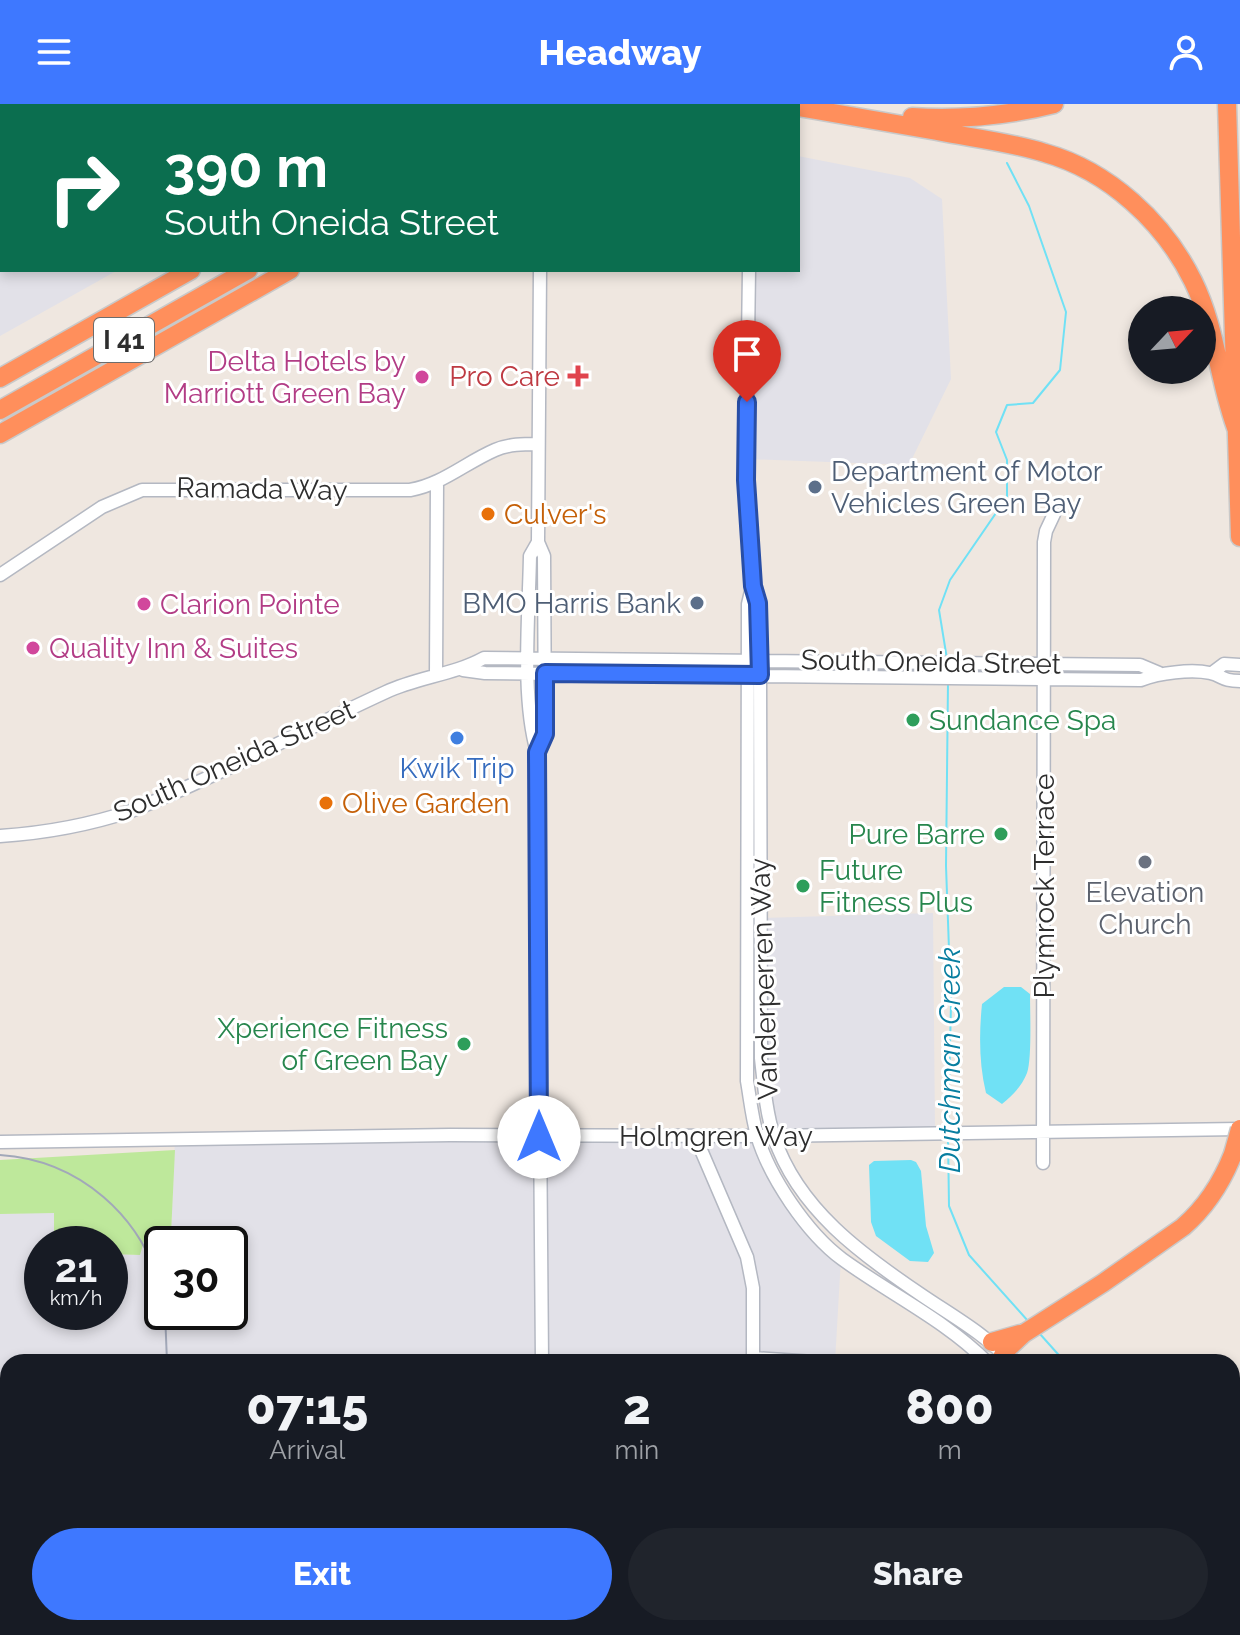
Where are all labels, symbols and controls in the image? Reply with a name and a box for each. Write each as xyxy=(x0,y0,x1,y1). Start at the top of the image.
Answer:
icon: menu xyxy=(32,30,76,74)
icon: person xyxy=(1164,30,1208,74)
text: Headway xyxy=(538,31,702,73)
text: 390 m xyxy=(164,134,328,200)
icon: right xyxy=(32,136,136,240)
text: South Oneida Street xyxy=(164,201,499,243)
north arrow xyxy=(1128,296,1216,384)
map controls xyxy=(1128,296,1216,384)
road number: I 41 xyxy=(94,318,154,362)
pin xyxy=(713,320,781,402)
icon: arrive xyxy=(725,332,769,376)
place label: Delta Hotels by Marriott Green Bay xyxy=(164,345,406,410)
place label: Pro Care xyxy=(449,360,560,393)
marker: Pro Care xyxy=(567,365,589,387)
marker: Delta Hotels by Marriott Green Bay xyxy=(413,368,431,386)
place label: Department of Motor Vehicles Green Bay xyxy=(831,455,1103,520)
street label: Ramada Way xyxy=(176,471,348,507)
marker: Department of Motor Vehicles Green Bay xyxy=(806,478,824,496)
place label: Culver's xyxy=(504,498,606,531)
marker: Culver's xyxy=(479,505,497,523)
place label: BMO Harris Bank xyxy=(462,587,681,620)
place label: Clarion Pointe xyxy=(160,588,340,621)
marker: BMO Harris Bank xyxy=(688,594,706,612)
marker: Clarion Pointe xyxy=(135,595,153,613)
place label: Quality Inn & Suites xyxy=(49,632,298,665)
marker: Quality Inn & Suites xyxy=(24,639,42,657)
street label: South Oneida Street xyxy=(801,643,1062,681)
street label: South Oneida Street xyxy=(108,693,360,829)
place label: Sundance Spa xyxy=(929,704,1116,737)
marker: Sundance Spa xyxy=(904,711,922,729)
marker: Kwik Trip xyxy=(448,729,466,747)
place label: Kwik Trip xyxy=(400,752,514,785)
street label: Plymrock Terrace xyxy=(1028,774,1061,998)
place label: Olive Garden xyxy=(342,787,510,820)
marker: Olive Garden xyxy=(317,794,335,812)
place label: Pure Barre xyxy=(848,818,985,851)
marker: Pure Barre xyxy=(992,825,1010,843)
marker: Elevation Church xyxy=(1136,853,1154,871)
place label: Future Fitness Plus xyxy=(819,854,973,919)
street label: Vanderperren Way xyxy=(743,857,785,1101)
place label: Elevation Church xyxy=(1086,876,1204,941)
marker: Future Fitness Plus xyxy=(794,877,812,895)
water label: Dutchman Creek xyxy=(932,947,967,1173)
place label: Xperience Fitness of Green Bay xyxy=(218,1012,448,1077)
marker: Xperience Fitness of Green Bay xyxy=(455,1035,473,1053)
position arrow xyxy=(497,1095,581,1179)
street label: Holmgren Way xyxy=(619,1120,813,1153)
speed limit sign: 30 xyxy=(144,1226,248,1330)
text: 21 xyxy=(55,1244,97,1291)
text: km/h xyxy=(50,1286,102,1310)
text: 07:15 xyxy=(246,1379,368,1435)
text: 2 xyxy=(623,1379,651,1435)
text: 800 xyxy=(906,1379,994,1435)
text: Arrival xyxy=(269,1435,345,1465)
text: min xyxy=(615,1435,659,1465)
text: m xyxy=(938,1435,962,1465)
button: Exit xyxy=(32,1528,612,1620)
button: Share xyxy=(628,1528,1208,1620)

